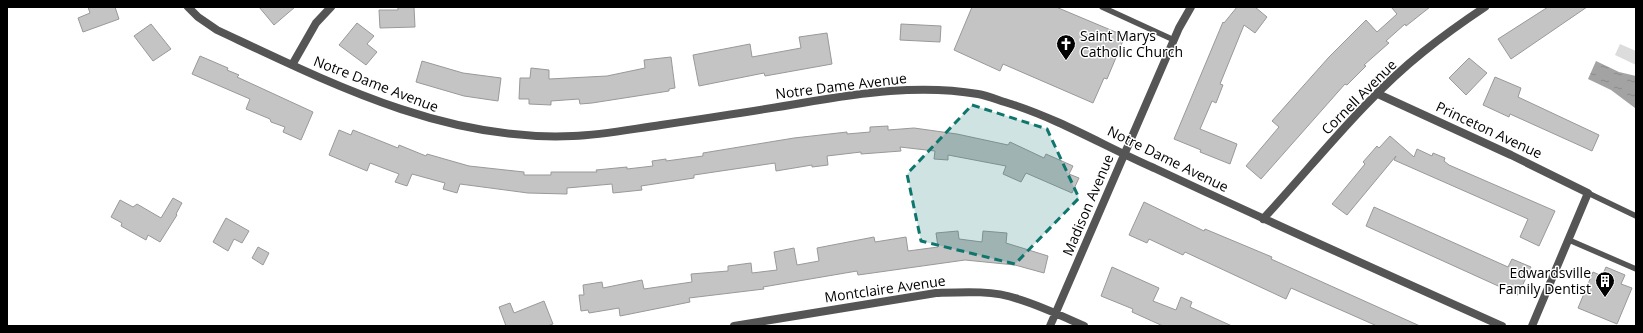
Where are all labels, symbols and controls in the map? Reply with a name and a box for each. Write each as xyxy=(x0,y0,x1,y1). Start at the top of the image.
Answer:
place label: Saint Marys Catholic Church xyxy=(1080,26,1183,61)
church icon: Saint Marys Catholic Church xyxy=(1055,33,1077,61)
street label: Notre Dame Avenue xyxy=(311,51,441,116)
street label: Cornell Avenue xyxy=(1317,55,1400,138)
street label: Notre Dame Avenue xyxy=(774,68,908,103)
street label: Princeton Avenue xyxy=(1433,97,1546,163)
street label: Notre Dame Avenue xyxy=(1105,121,1232,196)
street label: Madison Avenue xyxy=(1058,151,1118,258)
place label: Edwardsville Family Dentist xyxy=(1499,263,1591,298)
building icon: Edwardsville Family Dentist xyxy=(1594,270,1616,298)
street label: Montclaire Avenue xyxy=(823,271,947,306)

